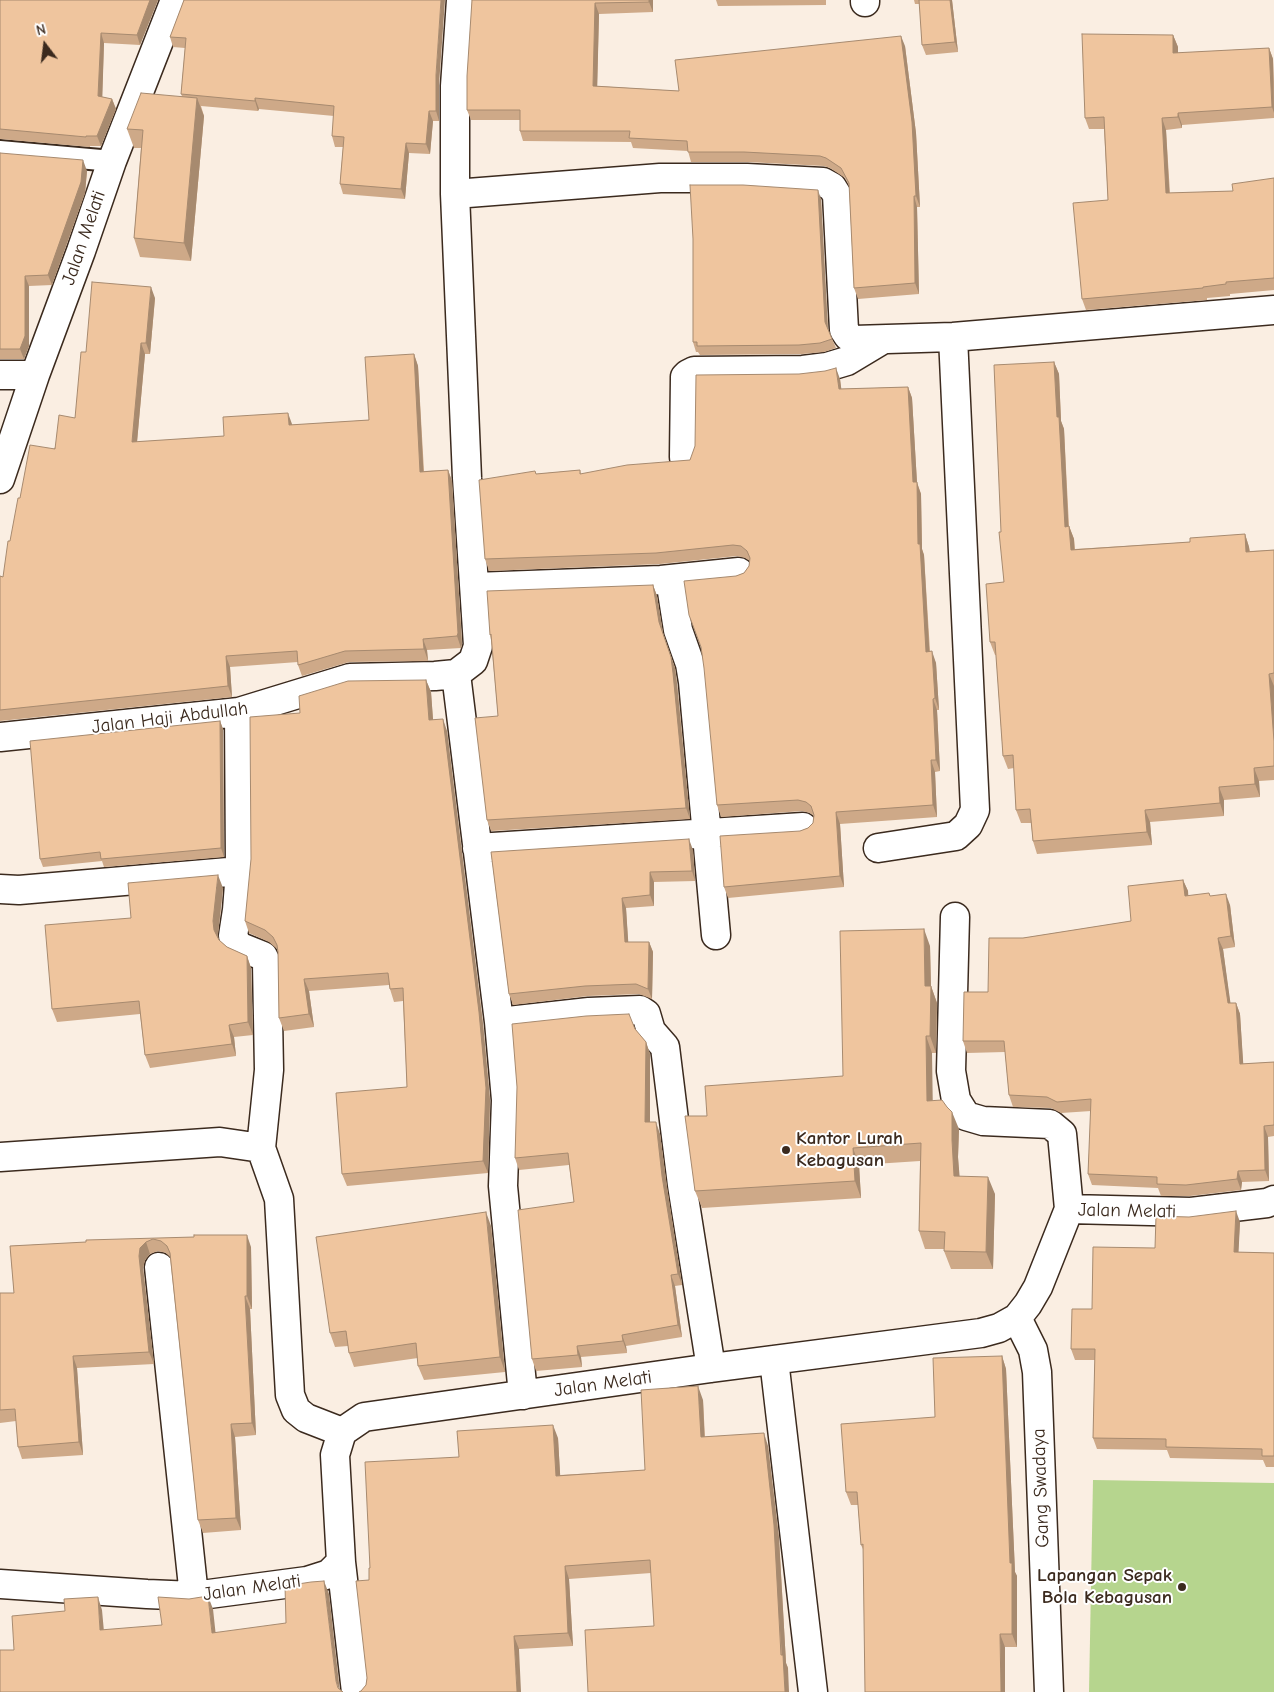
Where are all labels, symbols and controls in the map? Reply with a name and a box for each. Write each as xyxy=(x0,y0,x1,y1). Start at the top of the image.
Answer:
north arrow xyxy=(20,20,70,70)
text: N xyxy=(34,21,48,39)
street label: Jalan Melati xyxy=(57,188,111,288)
street label: Jalan Haji Abdullah xyxy=(91,697,249,739)
place label: Kantor Lurah Kebagusan xyxy=(796,1128,903,1172)
marker: Kantor Lurah Kebagusan xyxy=(780,1144,792,1156)
street label: Jalan Melati xyxy=(1078,1199,1176,1223)
street label: Jalan Melati xyxy=(553,1366,653,1402)
street label: Gang Swadaya xyxy=(1028,1428,1054,1548)
place label: Lapangan Sepak Bola Kebagusan xyxy=(1037,1565,1172,1609)
street label: Jalan Melati xyxy=(202,1570,302,1606)
marker: Lapangan Sepak Bola Kebagusan xyxy=(1176,1581,1188,1593)

